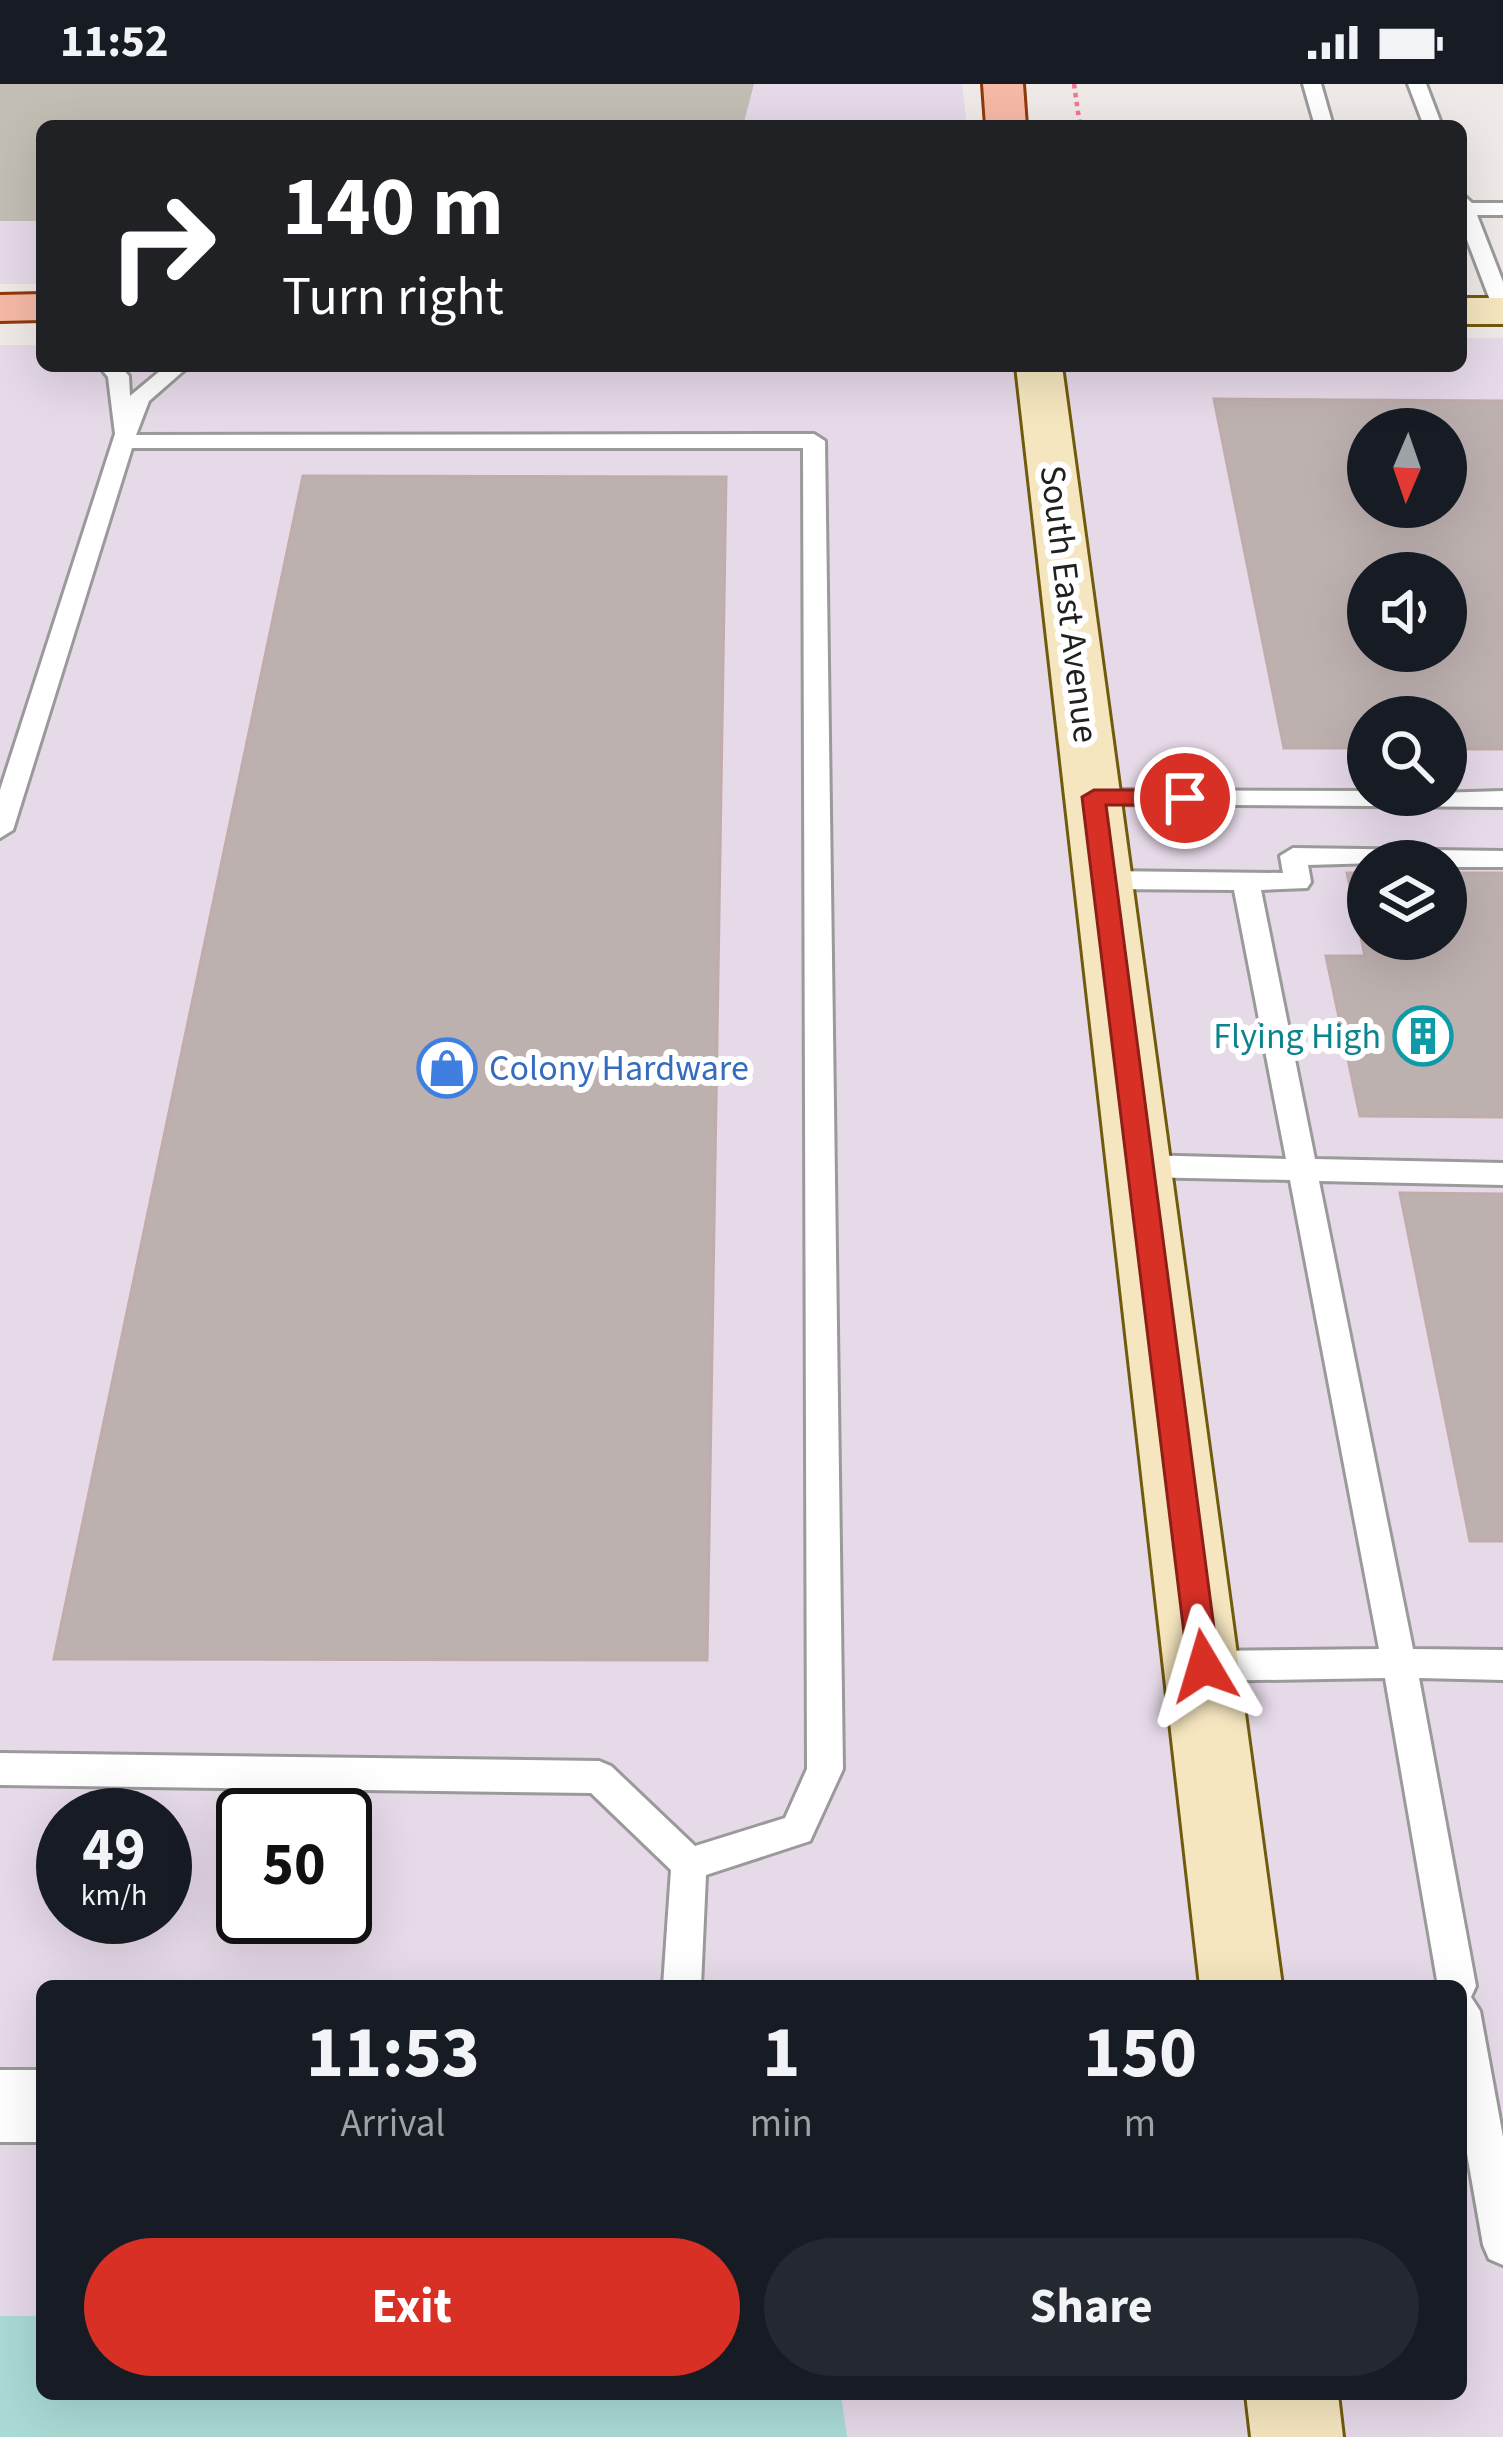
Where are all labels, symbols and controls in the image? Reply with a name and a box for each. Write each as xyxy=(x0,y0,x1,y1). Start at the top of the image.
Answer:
text: 11:52 xyxy=(60,10,169,74)
text: 140 m xyxy=(282,148,504,268)
icon: right xyxy=(84,168,240,324)
text: Turn right xyxy=(282,259,504,336)
north arrow xyxy=(1347,408,1467,528)
map controls xyxy=(1347,408,1467,960)
street label: South East Avenue xyxy=(1027,462,1111,746)
button: sound xyxy=(1347,552,1467,672)
button: search xyxy=(1347,696,1467,816)
pin xyxy=(1134,747,1236,849)
icon: arrive xyxy=(1152,765,1218,831)
button: layers xyxy=(1347,840,1467,960)
building icon: Flying High xyxy=(1392,1005,1454,1067)
place label: Flying High xyxy=(1213,1011,1381,1062)
shop icon: Colony Hardware xyxy=(416,1037,478,1099)
place label: Colony Hardware xyxy=(489,1043,749,1094)
position arrow xyxy=(1141,1603,1267,1729)
speed limit sign: 50 xyxy=(216,1788,372,1944)
text: 49 xyxy=(82,1808,146,1893)
text: km/h xyxy=(81,1874,147,1917)
text: 11:53 xyxy=(306,2002,480,2105)
text: 1 xyxy=(762,2002,800,2105)
text: 150 xyxy=(1083,2002,1197,2105)
text: Arrival xyxy=(340,2096,445,2152)
text: min xyxy=(750,2096,813,2152)
text: m xyxy=(1124,2096,1156,2152)
button: Exit xyxy=(84,2238,740,2376)
button: Share xyxy=(764,2238,1419,2376)

